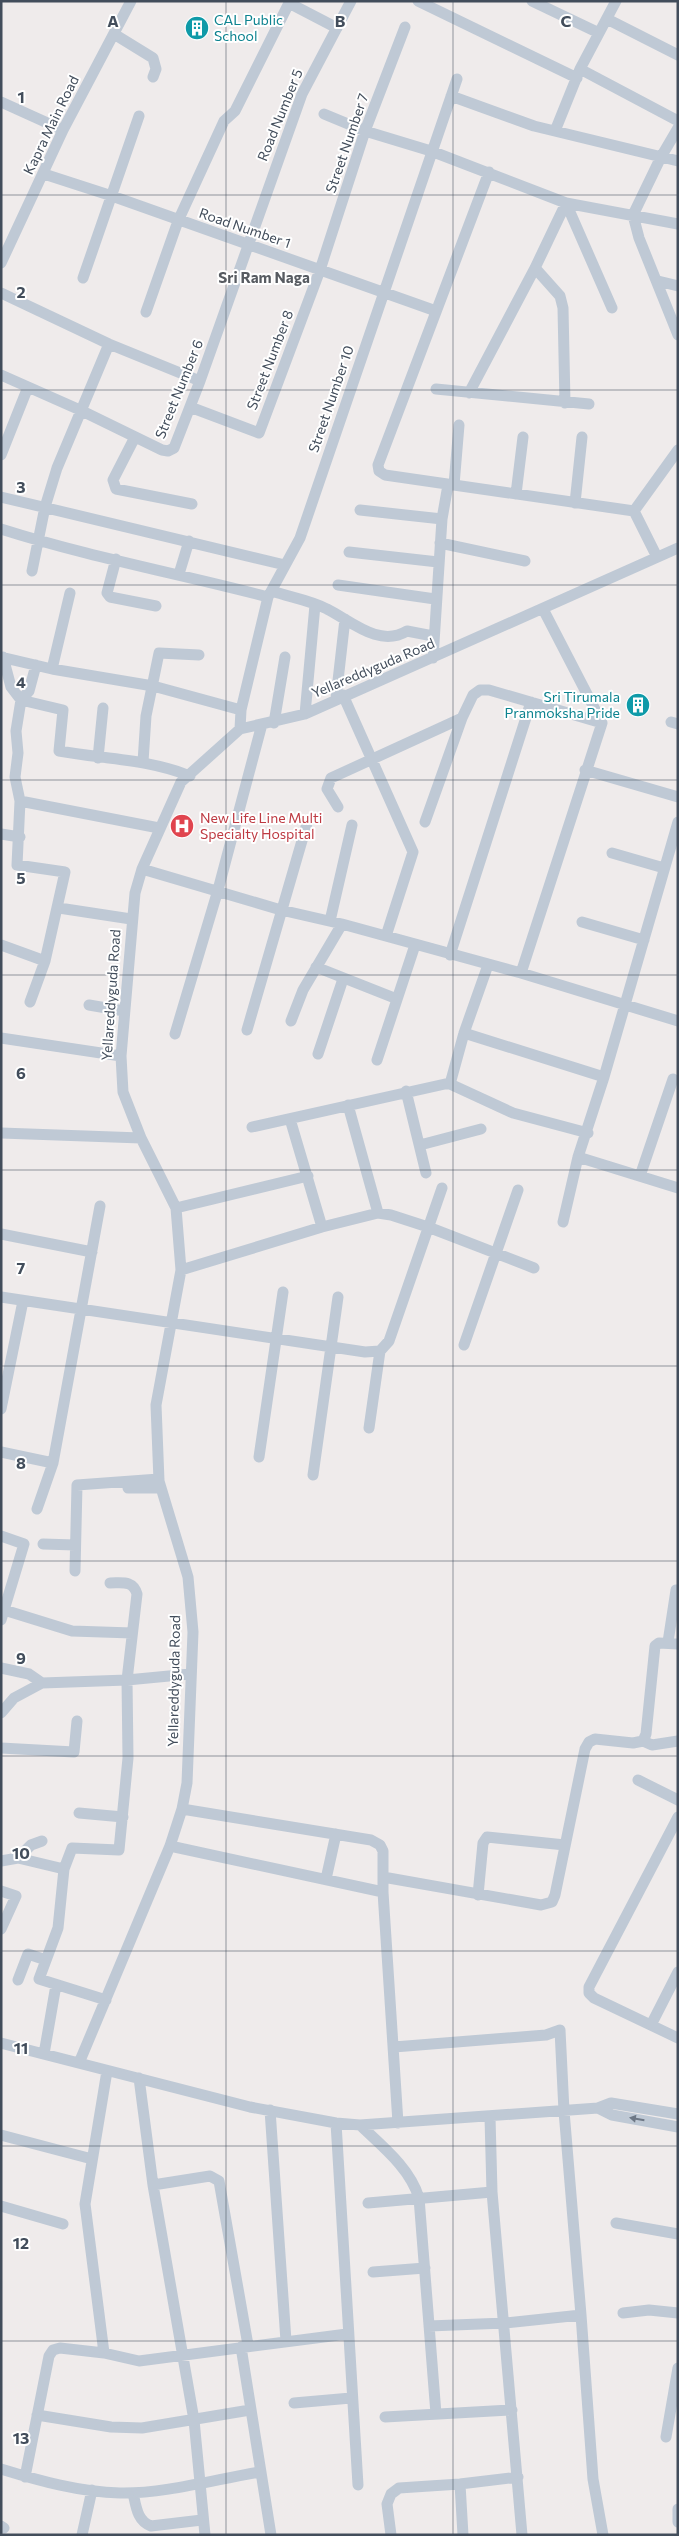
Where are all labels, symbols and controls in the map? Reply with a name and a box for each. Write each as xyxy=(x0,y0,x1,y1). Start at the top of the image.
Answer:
text: A xyxy=(107,11,119,30)
place label: CAL Public School xyxy=(214,11,283,44)
text: B xyxy=(335,11,346,30)
text: C xyxy=(561,11,572,30)
building icon: CAL Public School xyxy=(184,15,210,41)
street label: Road Number 5 xyxy=(253,66,306,163)
street label: Kapra Main Road xyxy=(19,72,82,177)
text: 1 xyxy=(17,87,25,106)
street label: Street Number 7 xyxy=(322,91,372,195)
street label: Road Number 1 xyxy=(197,204,293,251)
district label: Sri Ram Naga xyxy=(218,268,310,286)
text: 2 xyxy=(16,282,26,301)
street label: Street Number 8 xyxy=(243,308,296,412)
street label: Street Number 6 xyxy=(151,337,206,441)
street label: Street Number 10 xyxy=(304,343,357,455)
text: 3 xyxy=(16,477,26,496)
street label: Yellareddyguda Road xyxy=(309,634,437,701)
text: 4 xyxy=(16,672,26,691)
place label: Sri Tirumala Pranmoksha Pride xyxy=(504,688,620,721)
building icon: Sri Tirumala Pranmoksha Pride xyxy=(625,692,651,718)
place label: New Life Line Multi Specialty Hospital xyxy=(200,809,322,842)
hospital icon: New Life Line Multi Specialty Hospital xyxy=(169,813,195,839)
text: 5 xyxy=(16,868,26,887)
street label: Yellareddyguda Road xyxy=(97,929,124,1061)
text: 6 xyxy=(16,1063,26,1082)
text: 7 xyxy=(17,1258,26,1277)
text: 8 xyxy=(16,1453,26,1472)
street label: Yellareddyguda Road xyxy=(164,1615,183,1747)
text: 9 xyxy=(16,1648,26,1667)
text: 10 xyxy=(12,1843,30,1862)
text: 11 xyxy=(14,2038,28,2057)
one-way arrow xyxy=(629,2115,645,2123)
text: 12 xyxy=(13,2233,29,2252)
text: 13 xyxy=(13,2428,29,2447)

